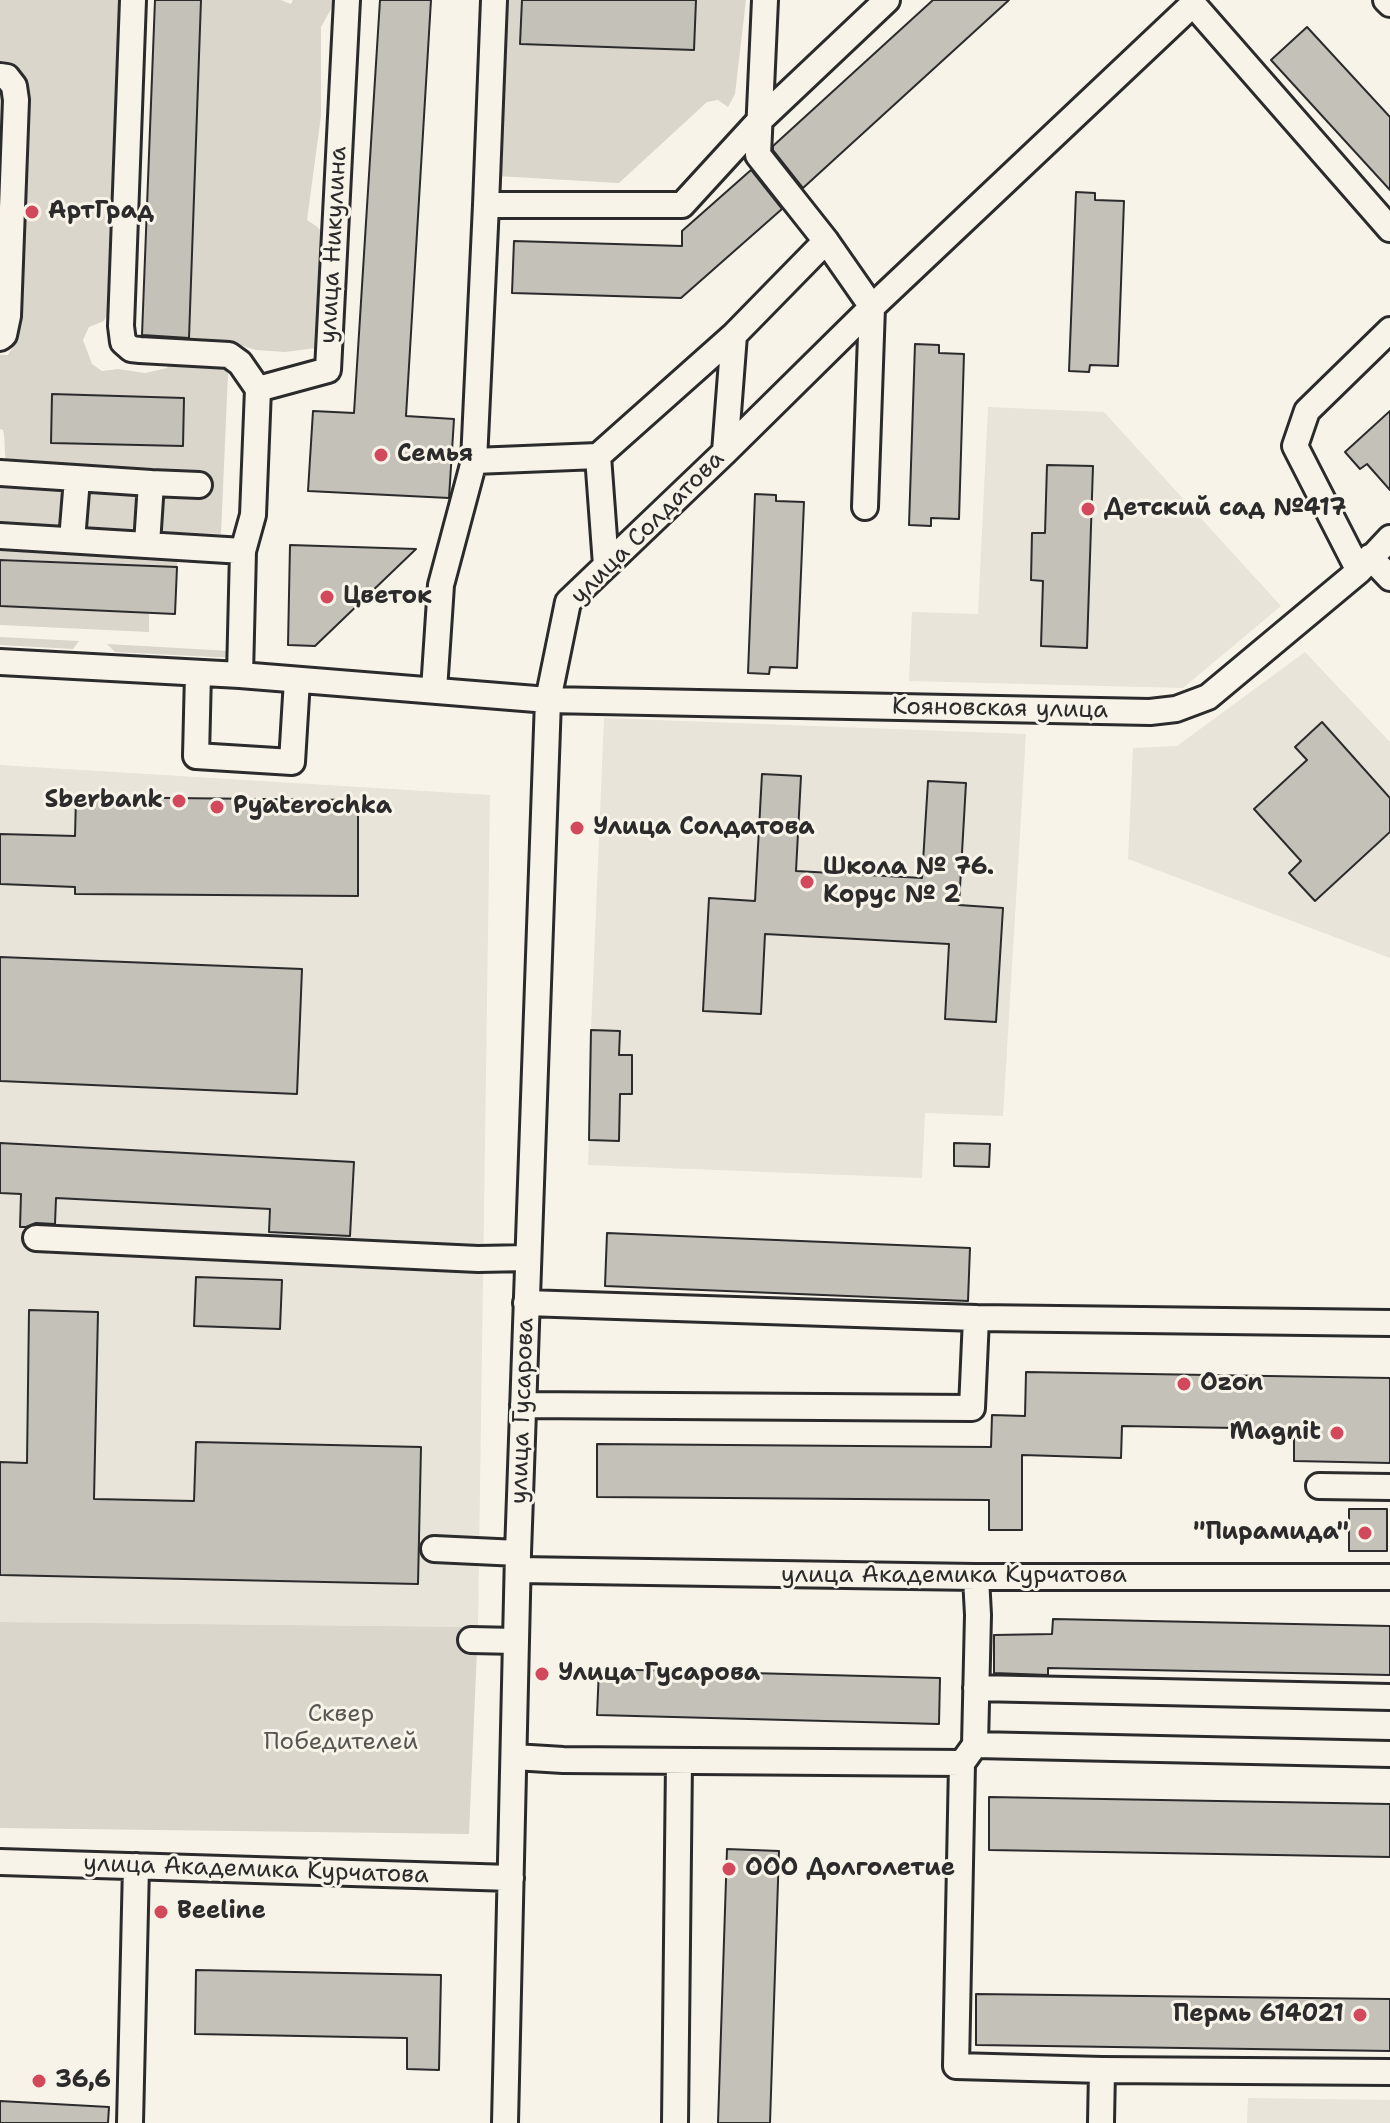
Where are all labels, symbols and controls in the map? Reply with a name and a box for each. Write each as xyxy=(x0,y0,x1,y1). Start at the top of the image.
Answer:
street label: улица Никулина xyxy=(314,146,354,344)
place label: АртГрад xyxy=(48,198,154,226)
marker: АртГрад xyxy=(23,203,41,221)
place label: Семья xyxy=(397,441,473,469)
street label: улица Солдатова xyxy=(565,445,731,611)
marker: Семья xyxy=(372,446,390,464)
place label: Детский сад №417 xyxy=(1104,495,1346,523)
marker: Детский сад №417 xyxy=(1079,500,1097,518)
place label: Цветок xyxy=(343,583,432,611)
marker: Цветок xyxy=(318,588,336,606)
street label: Кояновская улица xyxy=(892,693,1108,725)
place label: Sberbank xyxy=(45,787,163,815)
marker: Sberbank xyxy=(170,792,188,810)
place label: Pyaterochka xyxy=(233,793,392,821)
marker: Pyaterochka xyxy=(208,798,226,816)
place label: Улица Солдатова xyxy=(593,814,815,842)
marker: Улица Солдатова xyxy=(568,819,586,837)
place label: Школа № 76. Корус № 2 xyxy=(823,854,994,910)
marker: Школа № 76. Корус № 2 xyxy=(798,873,816,891)
street label: улица Гусарова xyxy=(505,1317,541,1505)
place label: Ozon xyxy=(1200,1370,1263,1398)
marker: Ozon xyxy=(1175,1375,1193,1393)
place label: Magnit xyxy=(1229,1419,1321,1447)
marker: Magnit xyxy=(1328,1424,1346,1442)
place label: "Пирамида" xyxy=(1193,1519,1349,1547)
marker: "Пирамида" xyxy=(1356,1524,1374,1542)
street label: улица Академика Курчатова xyxy=(781,1562,1127,1590)
place label: Улица Гусарова xyxy=(558,1660,760,1688)
marker: Улица Гусарова xyxy=(533,1665,551,1683)
park label: Сквер Победителей xyxy=(264,1701,418,1757)
street label: улица Академика Курчатова xyxy=(83,1850,429,1890)
place label: ООО Долголетие xyxy=(745,1855,955,1883)
marker: ООО Долголетие xyxy=(720,1860,738,1878)
place label: Beeline xyxy=(177,1898,266,1926)
marker: Beeline xyxy=(152,1903,170,1921)
place label: Пермь 614021 xyxy=(1173,2001,1344,2029)
marker: Пермь 614021 xyxy=(1351,2006,1369,2024)
place label: 36,6 xyxy=(55,2067,111,2095)
marker: 36,6 xyxy=(30,2072,48,2090)

